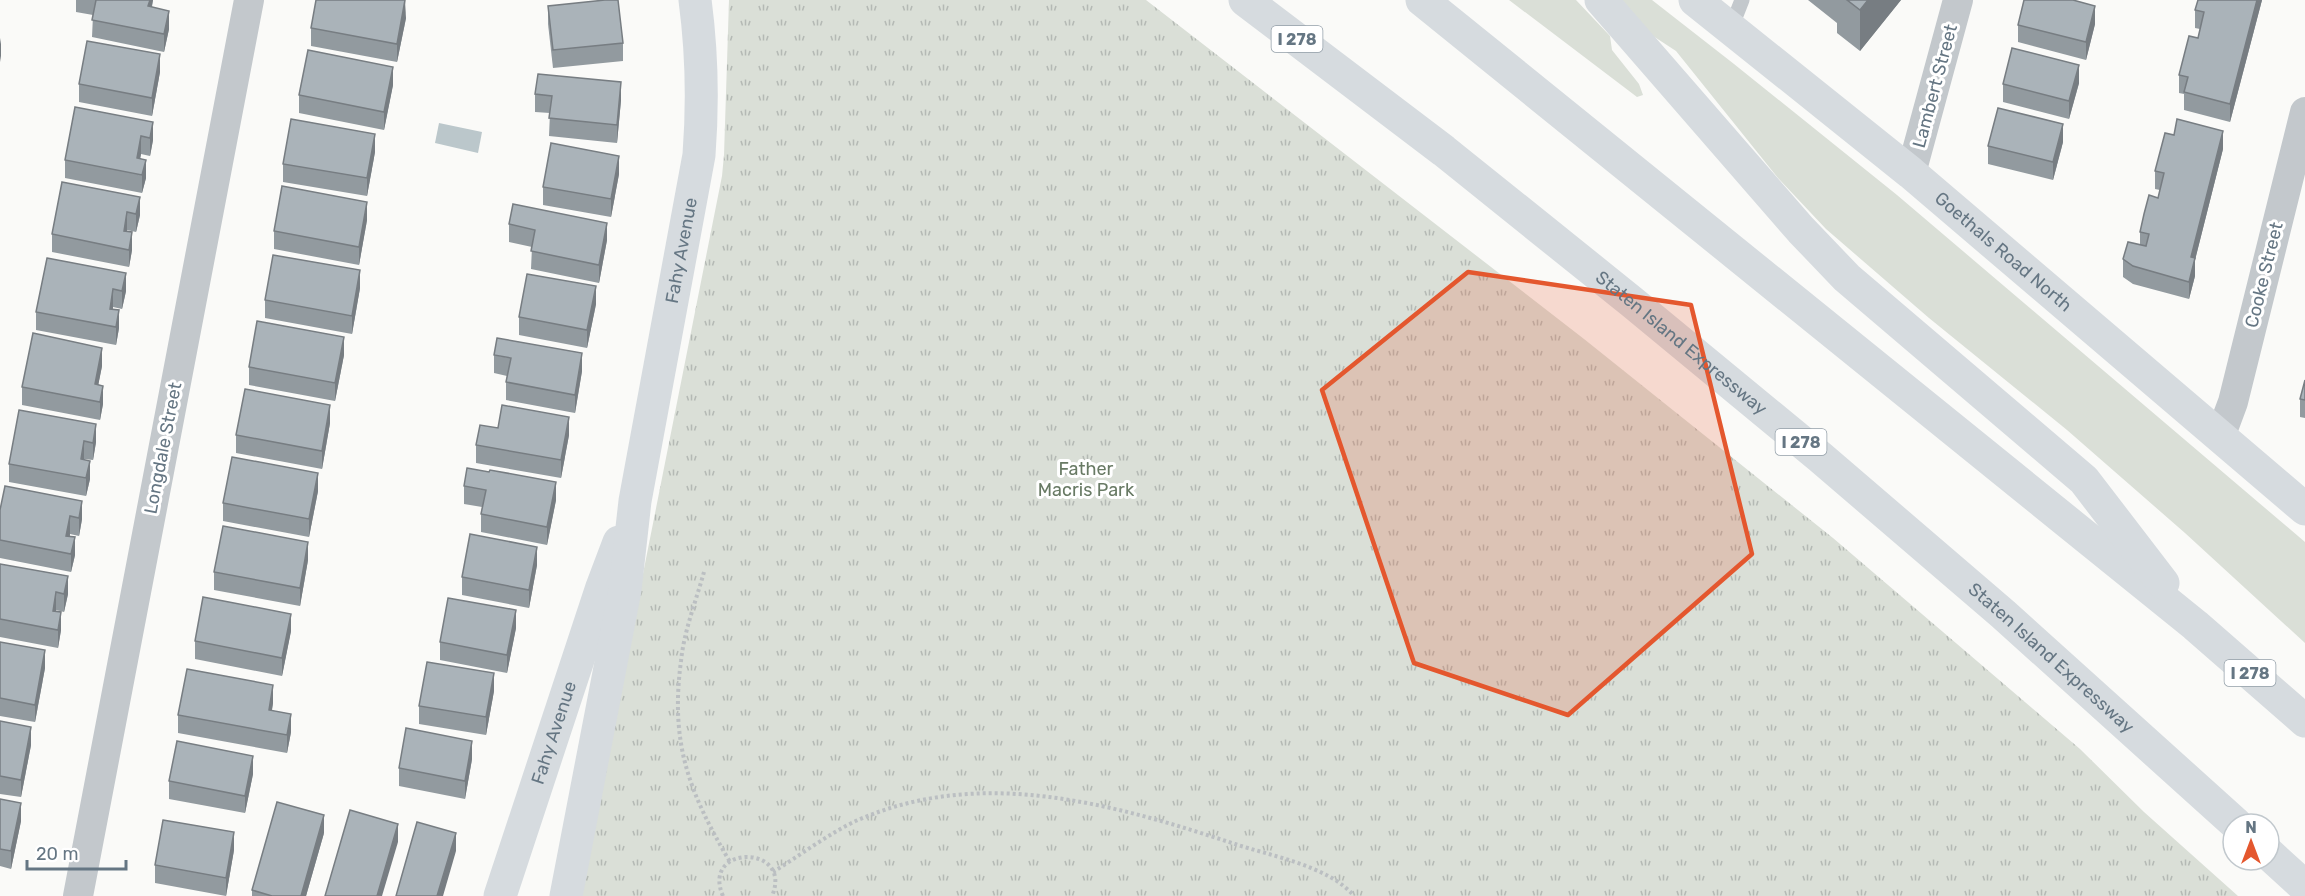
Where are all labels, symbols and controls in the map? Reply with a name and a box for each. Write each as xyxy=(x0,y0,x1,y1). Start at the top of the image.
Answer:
street label: Lambert Street xyxy=(1908,22,1962,150)
road number: I 278 xyxy=(1272,26,1322,52)
street label: Goethals Road North xyxy=(1930,187,2076,316)
street label: Fahy Avenue xyxy=(661,196,702,305)
street label: Cooke Street xyxy=(2240,220,2288,330)
street label: Staten Island Expressway xyxy=(1591,266,1771,420)
street label: Longdale Street xyxy=(139,380,187,516)
road number: I 278 xyxy=(1776,429,1826,455)
park label: Father Macris Park xyxy=(1038,458,1135,501)
street label: Staten Island Expressway xyxy=(1964,578,2139,738)
road number: I 278 xyxy=(2224,660,2276,686)
street label: Fahy Avenue xyxy=(527,678,581,787)
north arrow xyxy=(2221,812,2281,872)
text: N xyxy=(2245,818,2257,837)
scale bar xyxy=(27,833,126,871)
text: 20 m xyxy=(36,843,78,865)

